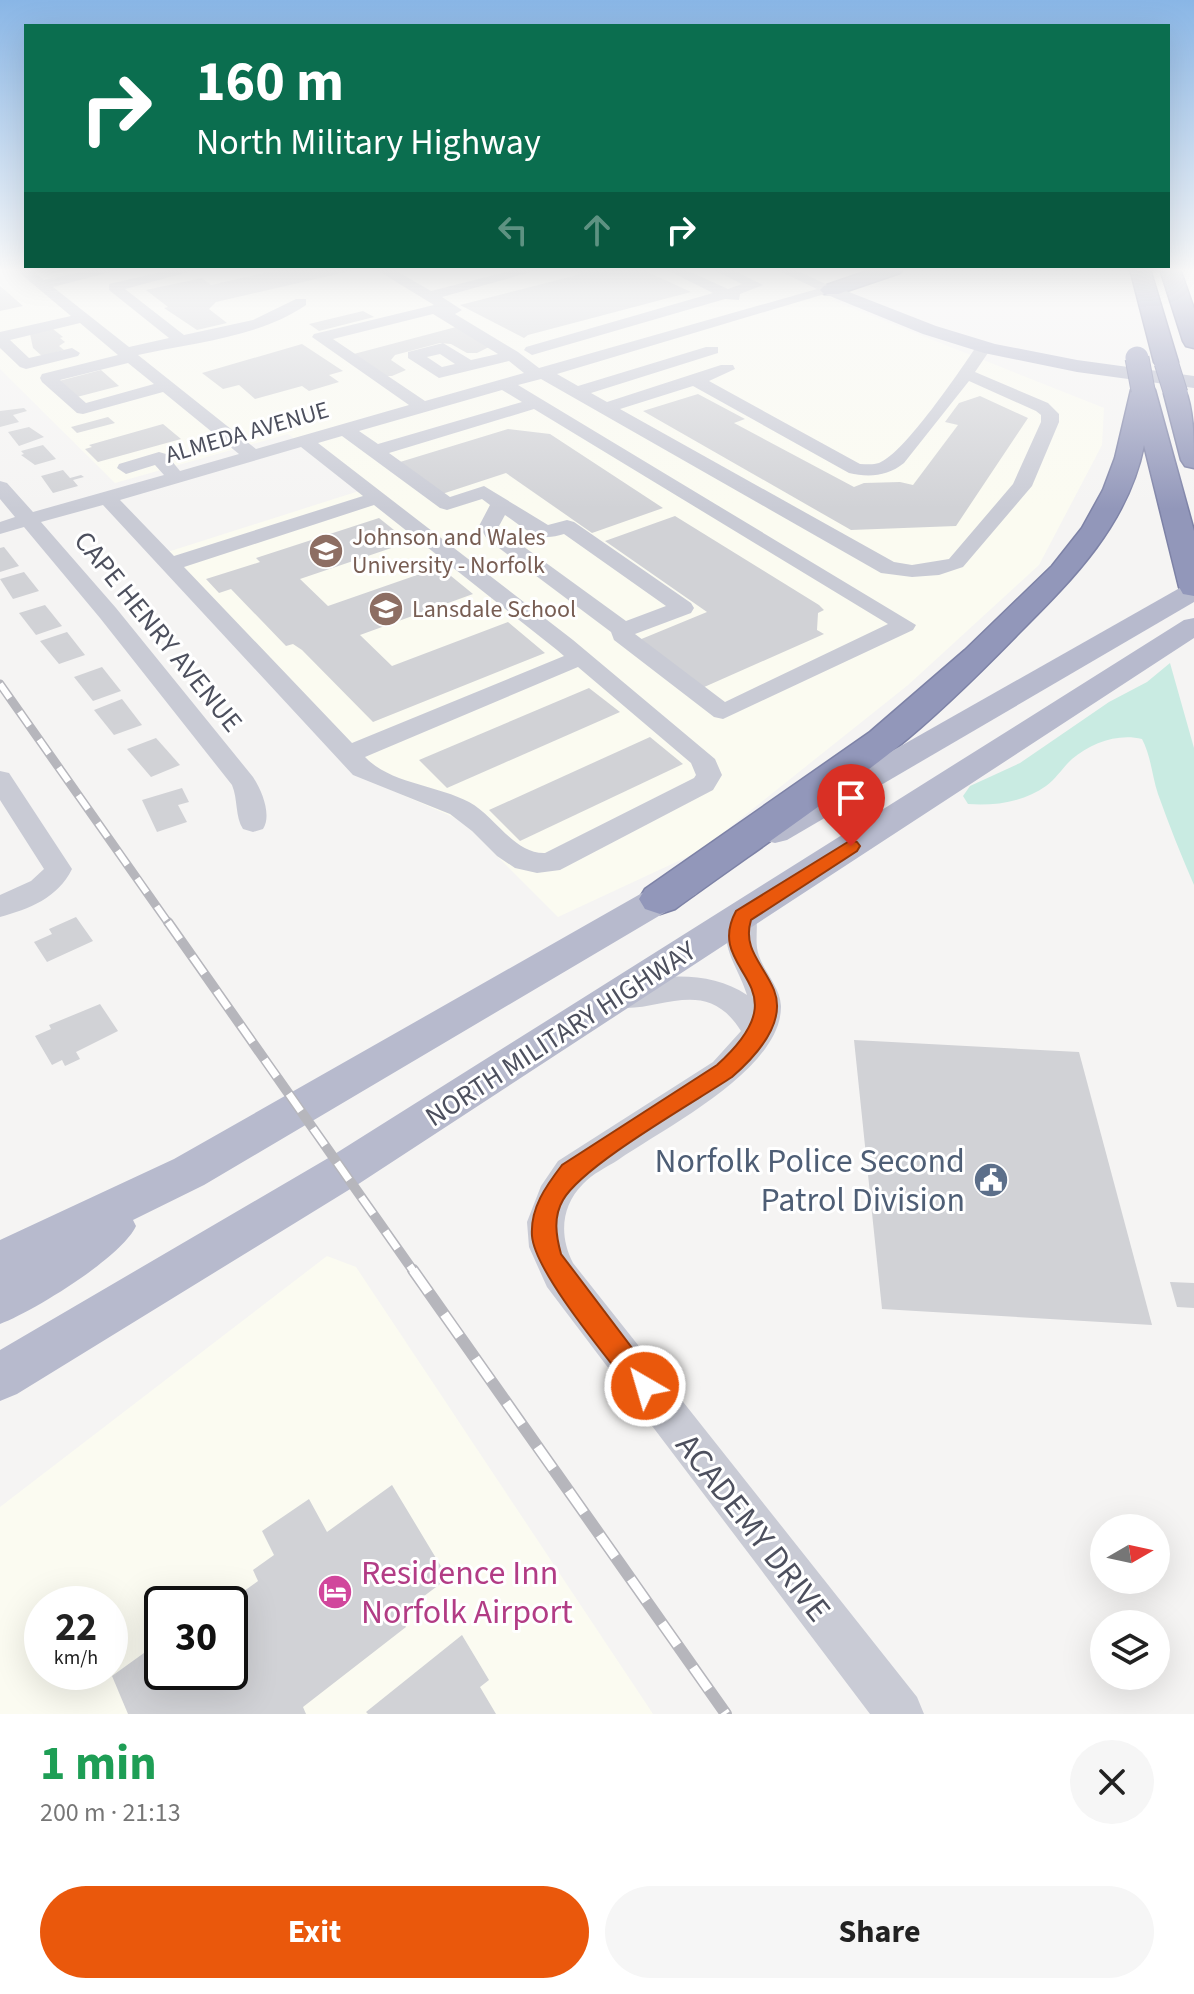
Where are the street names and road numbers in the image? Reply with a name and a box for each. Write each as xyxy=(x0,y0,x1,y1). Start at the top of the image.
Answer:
street label: ALMEDA AVENUE xyxy=(161,392,333,473)
street label: CAPE HENRY AVENUE xyxy=(65,523,252,741)
street label: NORTH MILITARY HIGHWAY xyxy=(418,931,704,1136)
street label: ACADEMY DRIVE xyxy=(664,1423,842,1633)

